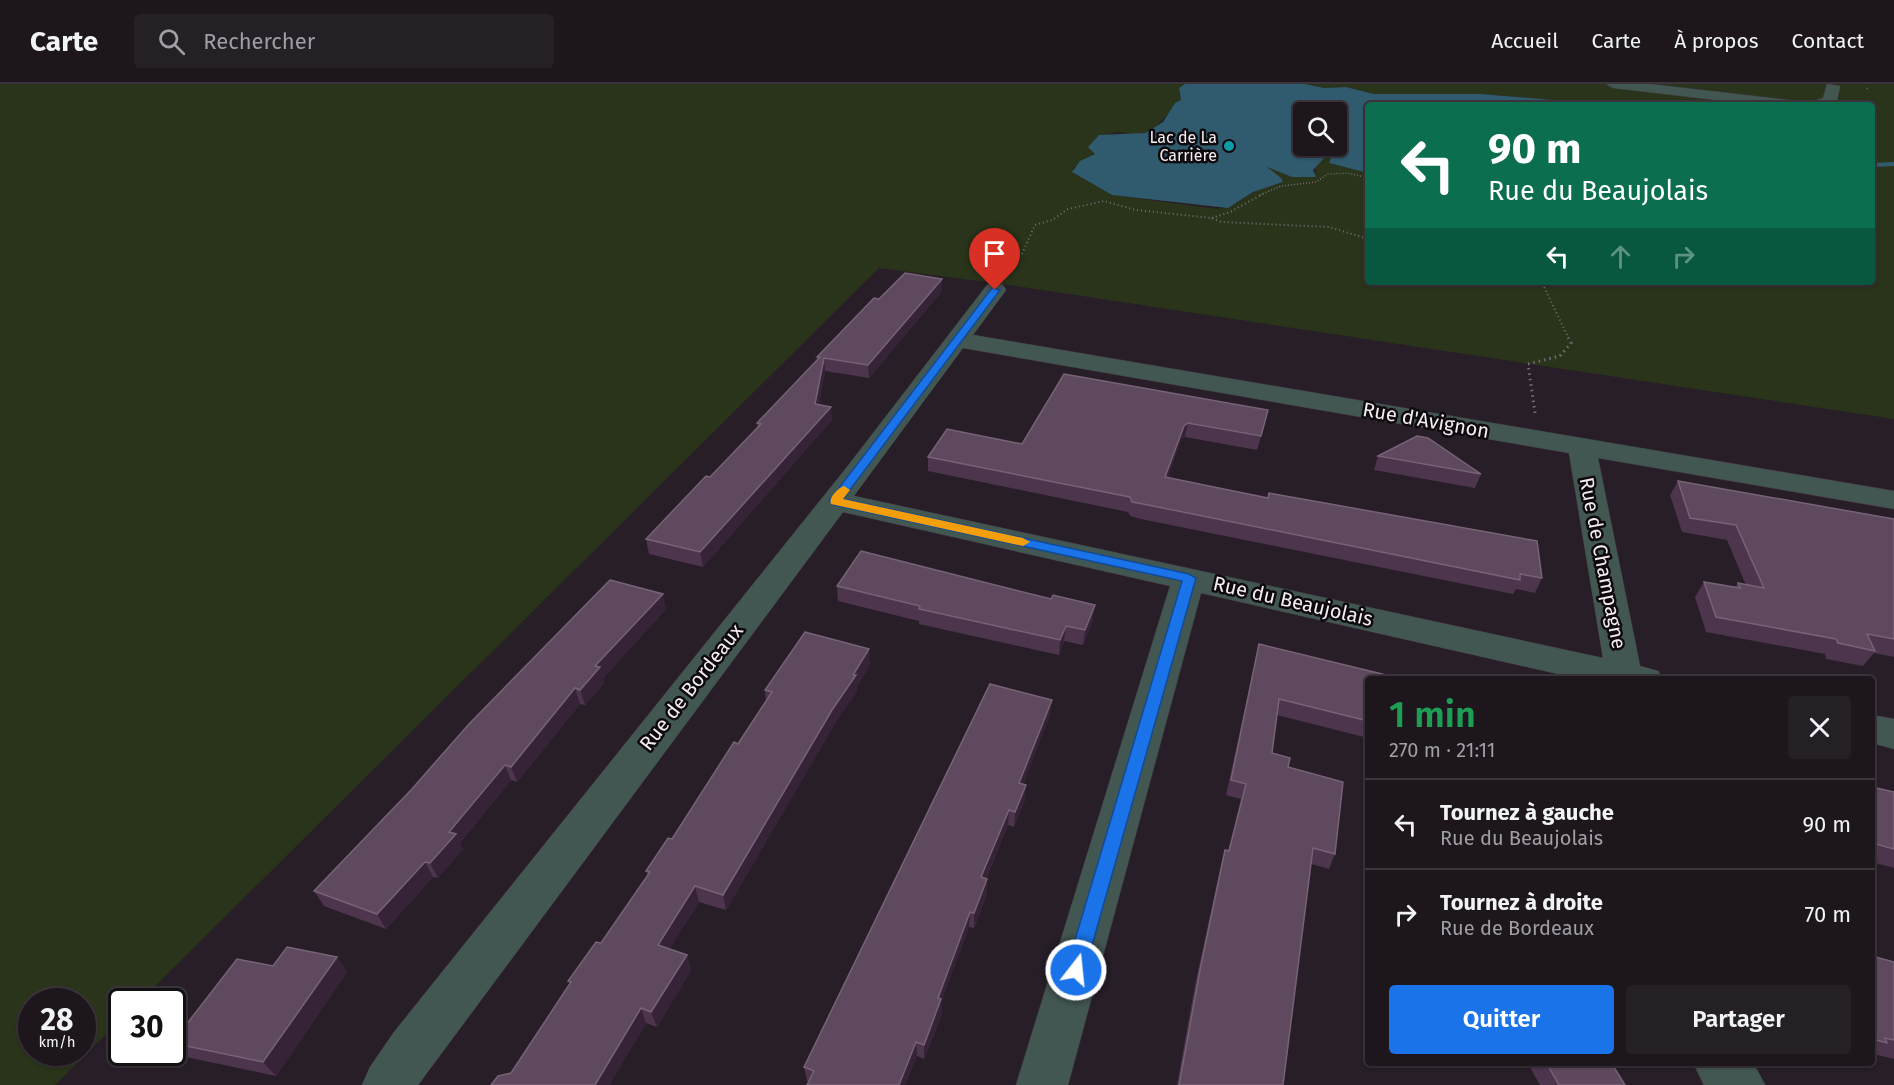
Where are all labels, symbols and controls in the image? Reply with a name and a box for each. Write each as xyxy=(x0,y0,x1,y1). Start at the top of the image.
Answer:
search box xyxy=(134,14,554,68)
text: Carte xyxy=(30,25,98,58)
icon: search xyxy=(155,25,188,58)
text: Rechercher xyxy=(203,28,315,55)
text: Accueil xyxy=(1491,28,1558,54)
text: Carte xyxy=(1591,28,1641,54)
text: À propos xyxy=(1674,28,1759,54)
text: Contact xyxy=(1792,28,1864,54)
map controls xyxy=(1293,102,1347,156)
button: search xyxy=(1293,102,1347,156)
text: 90 m xyxy=(1488,124,1582,174)
icon: left xyxy=(1389,126,1467,204)
place label: Lac de La Carrière xyxy=(1150,128,1217,165)
marker: Lac de La Carrière xyxy=(1222,139,1236,153)
text: Rue du Beaujolais xyxy=(1488,175,1708,207)
pin xyxy=(969,228,1020,290)
icon: arrive xyxy=(978,237,1011,270)
icon: left xyxy=(1541,240,1574,273)
icon: ahead xyxy=(1604,240,1637,273)
icon: right xyxy=(1667,240,1700,273)
street label: Rue d'Avignon xyxy=(1361,397,1491,443)
street label: Rue de Champagne xyxy=(1575,475,1631,651)
street label: Rue du Beaujolais xyxy=(1211,571,1375,631)
street label: Rue de Bordeaux xyxy=(634,619,748,755)
text: 1 min xyxy=(1389,693,1476,737)
button: close xyxy=(1788,696,1851,759)
text: 270 m · 21:11 xyxy=(1389,738,1495,762)
text: Tournez à gauche xyxy=(1440,799,1614,826)
icon: left xyxy=(1389,808,1422,841)
text: 90 m xyxy=(1802,811,1851,838)
text: Rue du Beaujolais xyxy=(1440,826,1603,850)
text: Tournez à droite xyxy=(1440,889,1603,916)
icon: right xyxy=(1389,898,1422,931)
text: 70 m xyxy=(1805,901,1851,928)
text: Rue de Bordeaux xyxy=(1440,916,1594,940)
position arrow xyxy=(1044,938,1108,1002)
button: Quitter xyxy=(1389,985,1614,1054)
button: Partager xyxy=(1626,985,1851,1054)
speed limit sign: 30 xyxy=(108,988,186,1066)
text: 28 xyxy=(41,1002,73,1038)
text: km/h xyxy=(38,1033,76,1051)

